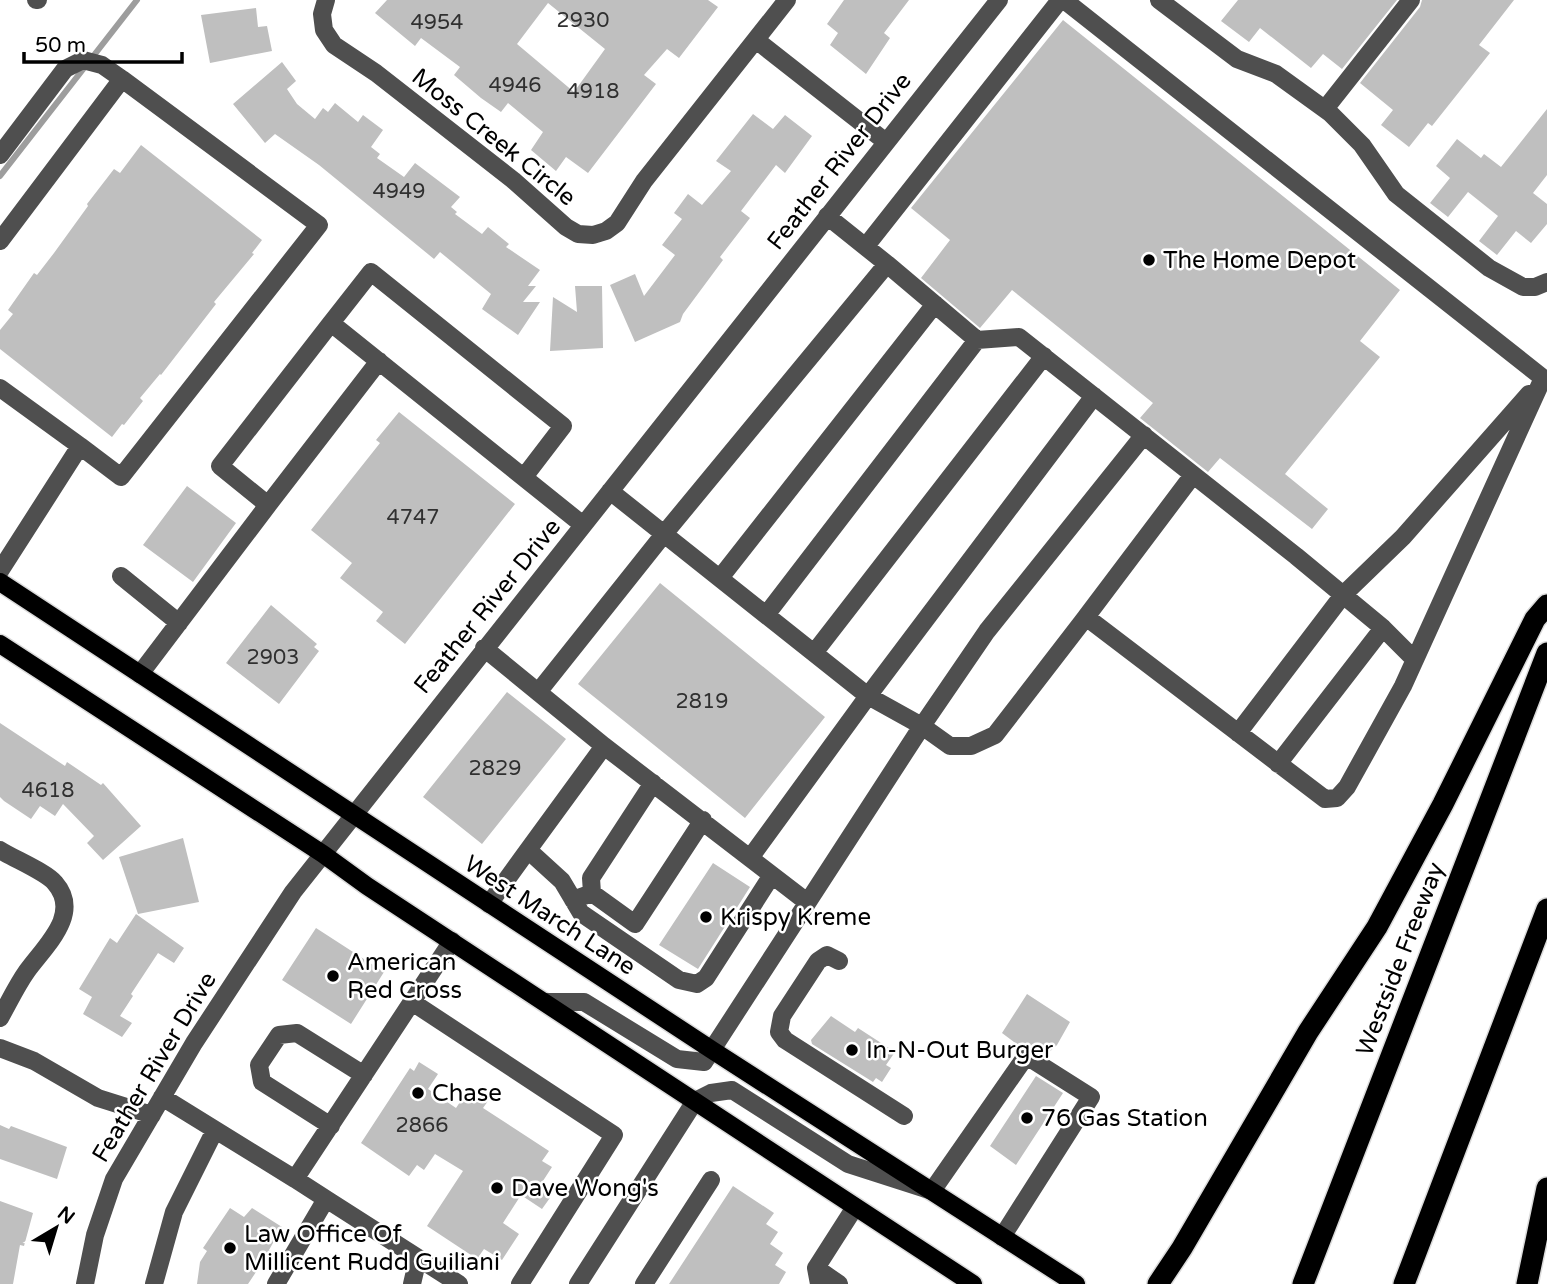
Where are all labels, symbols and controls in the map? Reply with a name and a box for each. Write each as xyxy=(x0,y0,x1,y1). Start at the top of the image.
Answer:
house number: 2930 xyxy=(557,8,609,33)
house number: 4954 xyxy=(411,10,463,35)
scale bar xyxy=(24,21,182,65)
text: 50 m xyxy=(35,33,86,58)
street label: Moss Creek Circle xyxy=(406,62,581,212)
street label: Feather River Drive xyxy=(761,67,918,256)
house number: 4946 xyxy=(489,73,541,98)
house number: 4918 xyxy=(567,79,619,104)
house number: 4949 xyxy=(373,179,425,204)
place label: The Home Depot xyxy=(1163,246,1356,275)
marker: The Home Depot xyxy=(1141,252,1157,268)
house number: 4747 xyxy=(387,505,439,530)
street label: Feather River Drive xyxy=(408,513,567,700)
house number: 2903 xyxy=(247,645,299,670)
house number: 2819 xyxy=(676,689,728,714)
house number: 2829 xyxy=(469,756,521,781)
house number: 4618 xyxy=(22,778,74,803)
street label: West March Lane xyxy=(459,849,641,982)
street label: Westside Freeway xyxy=(1350,858,1451,1060)
place label: Krispy Kreme xyxy=(720,903,871,932)
marker: Krispy Kreme xyxy=(698,909,714,925)
place label: American Red Cross xyxy=(347,948,462,1005)
street label: Feather River Drive xyxy=(86,967,223,1168)
marker: American Red Cross xyxy=(325,968,341,984)
place label: In-N-Out Burger xyxy=(866,1036,1054,1065)
marker: In-N-Out Burger xyxy=(844,1042,860,1058)
place label: Chase xyxy=(432,1079,502,1108)
marker: Chase xyxy=(410,1085,426,1101)
place label: 76 Gas Station xyxy=(1041,1104,1208,1133)
marker: 76 Gas Station xyxy=(1019,1110,1035,1126)
house number: 2866 xyxy=(396,1113,448,1138)
place label: Dave Wong's xyxy=(511,1174,659,1203)
marker: Dave Wong's xyxy=(489,1180,505,1196)
north arrow xyxy=(21,1193,91,1263)
text: N xyxy=(53,1202,79,1229)
place label: Law Office Of Millicent Rudd Guiliani xyxy=(244,1220,500,1277)
marker: Law Office Of Millicent Rudd Guiliani xyxy=(222,1240,238,1256)

